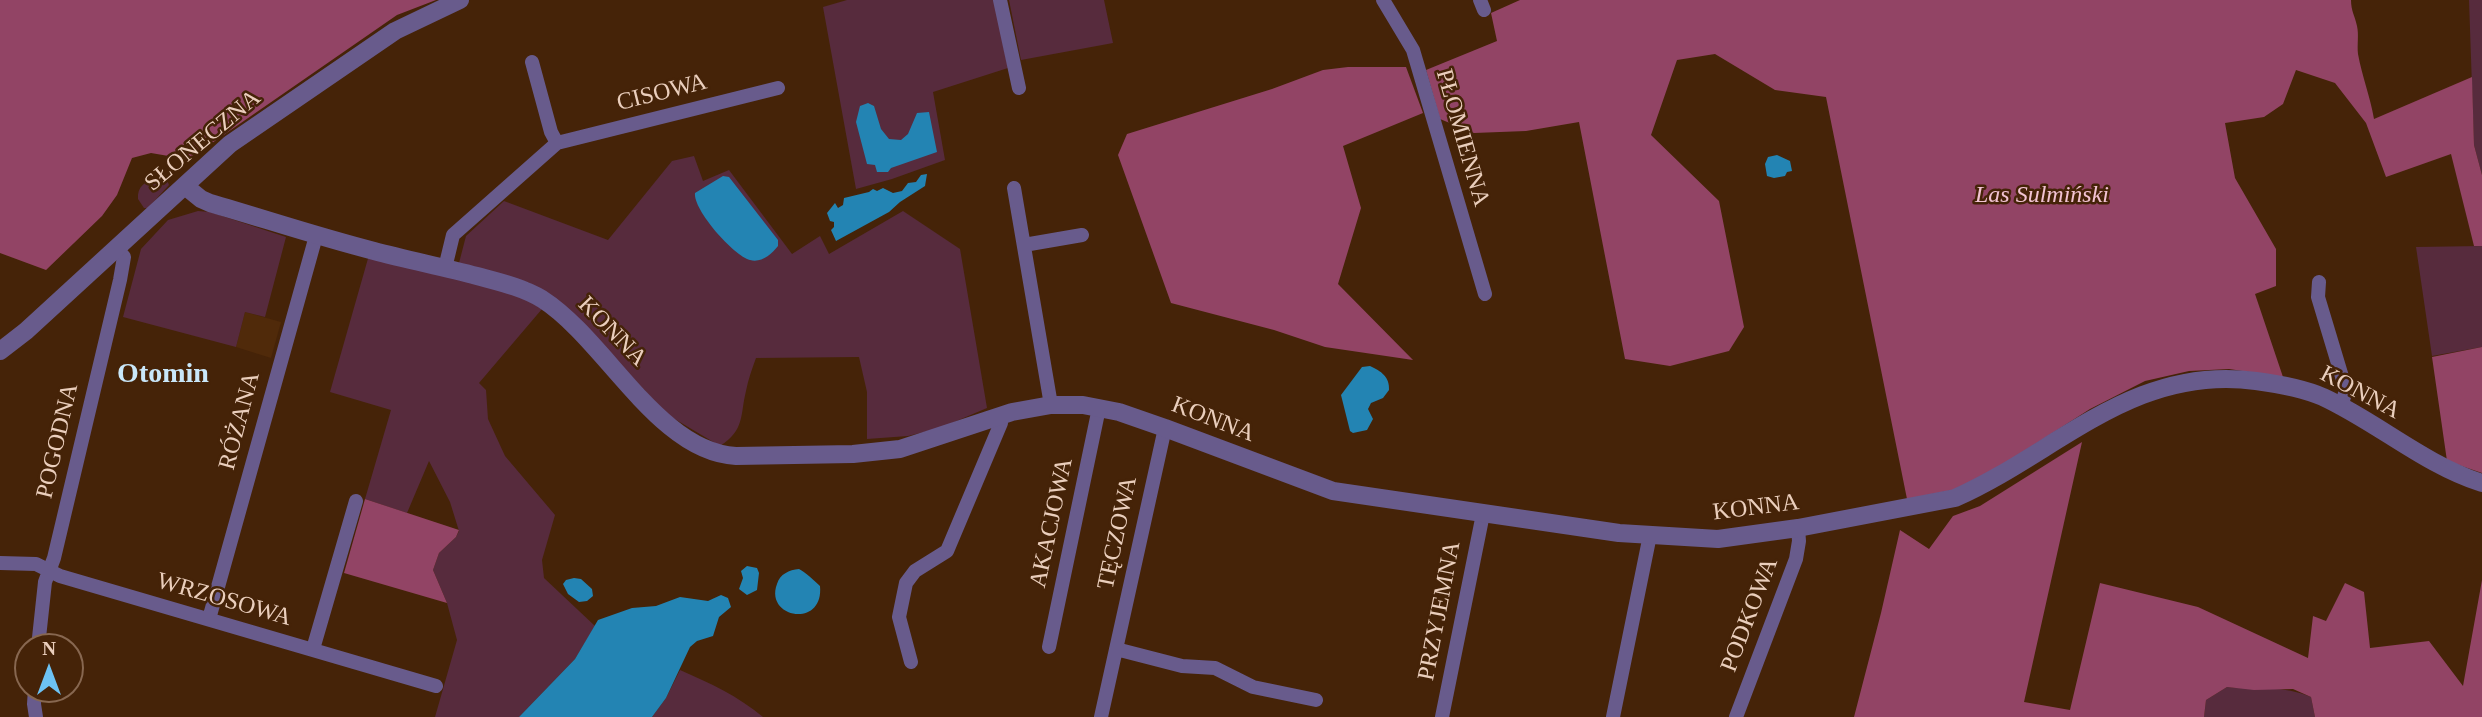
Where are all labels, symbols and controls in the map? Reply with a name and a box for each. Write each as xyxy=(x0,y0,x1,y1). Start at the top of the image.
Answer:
street label: PŁOMIENNA xyxy=(1429,66,1495,210)
street label: CISOWA xyxy=(614,68,710,118)
street label: SŁONECZNA xyxy=(139,84,267,198)
park label: Las Sulmiński xyxy=(1975,182,2109,210)
street label: KONNA xyxy=(572,291,652,373)
district label: Otomin xyxy=(117,358,209,392)
street label: KONNA xyxy=(2315,360,2405,426)
street label: RÓŻANA xyxy=(213,369,267,473)
street label: POGODNA xyxy=(31,381,85,501)
street label: KONNA xyxy=(1167,391,1259,449)
street label: AKACJOWA xyxy=(1024,455,1080,591)
street label: TĘCZOWA xyxy=(1092,474,1144,592)
street label: KONNA xyxy=(1711,488,1801,528)
street label: PRZYJEMNA xyxy=(1412,539,1468,683)
street label: PODKOWA xyxy=(1715,554,1785,676)
street label: WRZOSOWA xyxy=(153,567,295,633)
north arrow xyxy=(14,633,84,703)
text: N xyxy=(42,638,56,659)

